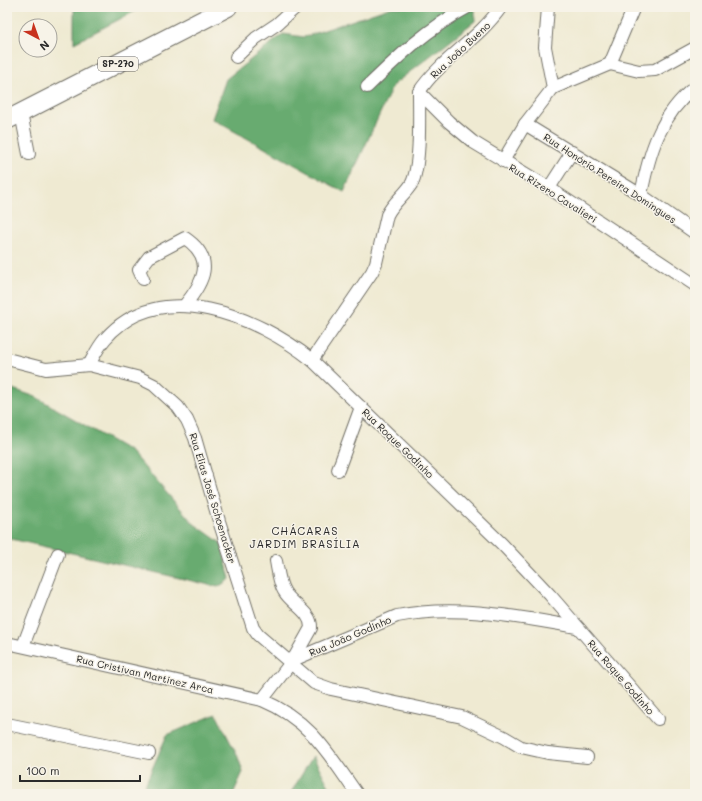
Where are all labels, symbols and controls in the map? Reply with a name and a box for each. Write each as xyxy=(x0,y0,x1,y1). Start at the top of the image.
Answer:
north arrow xyxy=(18,18,58,58)
street label: Rua João Bueno xyxy=(427,18,493,82)
text: N xyxy=(37,38,53,54)
road number: SP-270 xyxy=(98,57,138,71)
street label: Rua Honório Pereira Domingues xyxy=(541,130,679,226)
street label: Rua Rizero Cavalieri xyxy=(506,160,600,226)
street label: Rua Roque Godinho xyxy=(359,405,437,481)
street label: Rua Elias José Schoenacker xyxy=(186,431,240,565)
district label: CHÁCARAS JARDIM BRASÍLIA xyxy=(249,523,361,551)
street label: Rua João Godinho xyxy=(307,612,393,660)
street label: Rua Roque Godinho xyxy=(585,637,657,717)
street label: Rua Cristivan Martinez Arca xyxy=(75,651,215,697)
scale bar xyxy=(20,757,140,783)
text: 100 m xyxy=(26,762,60,778)

